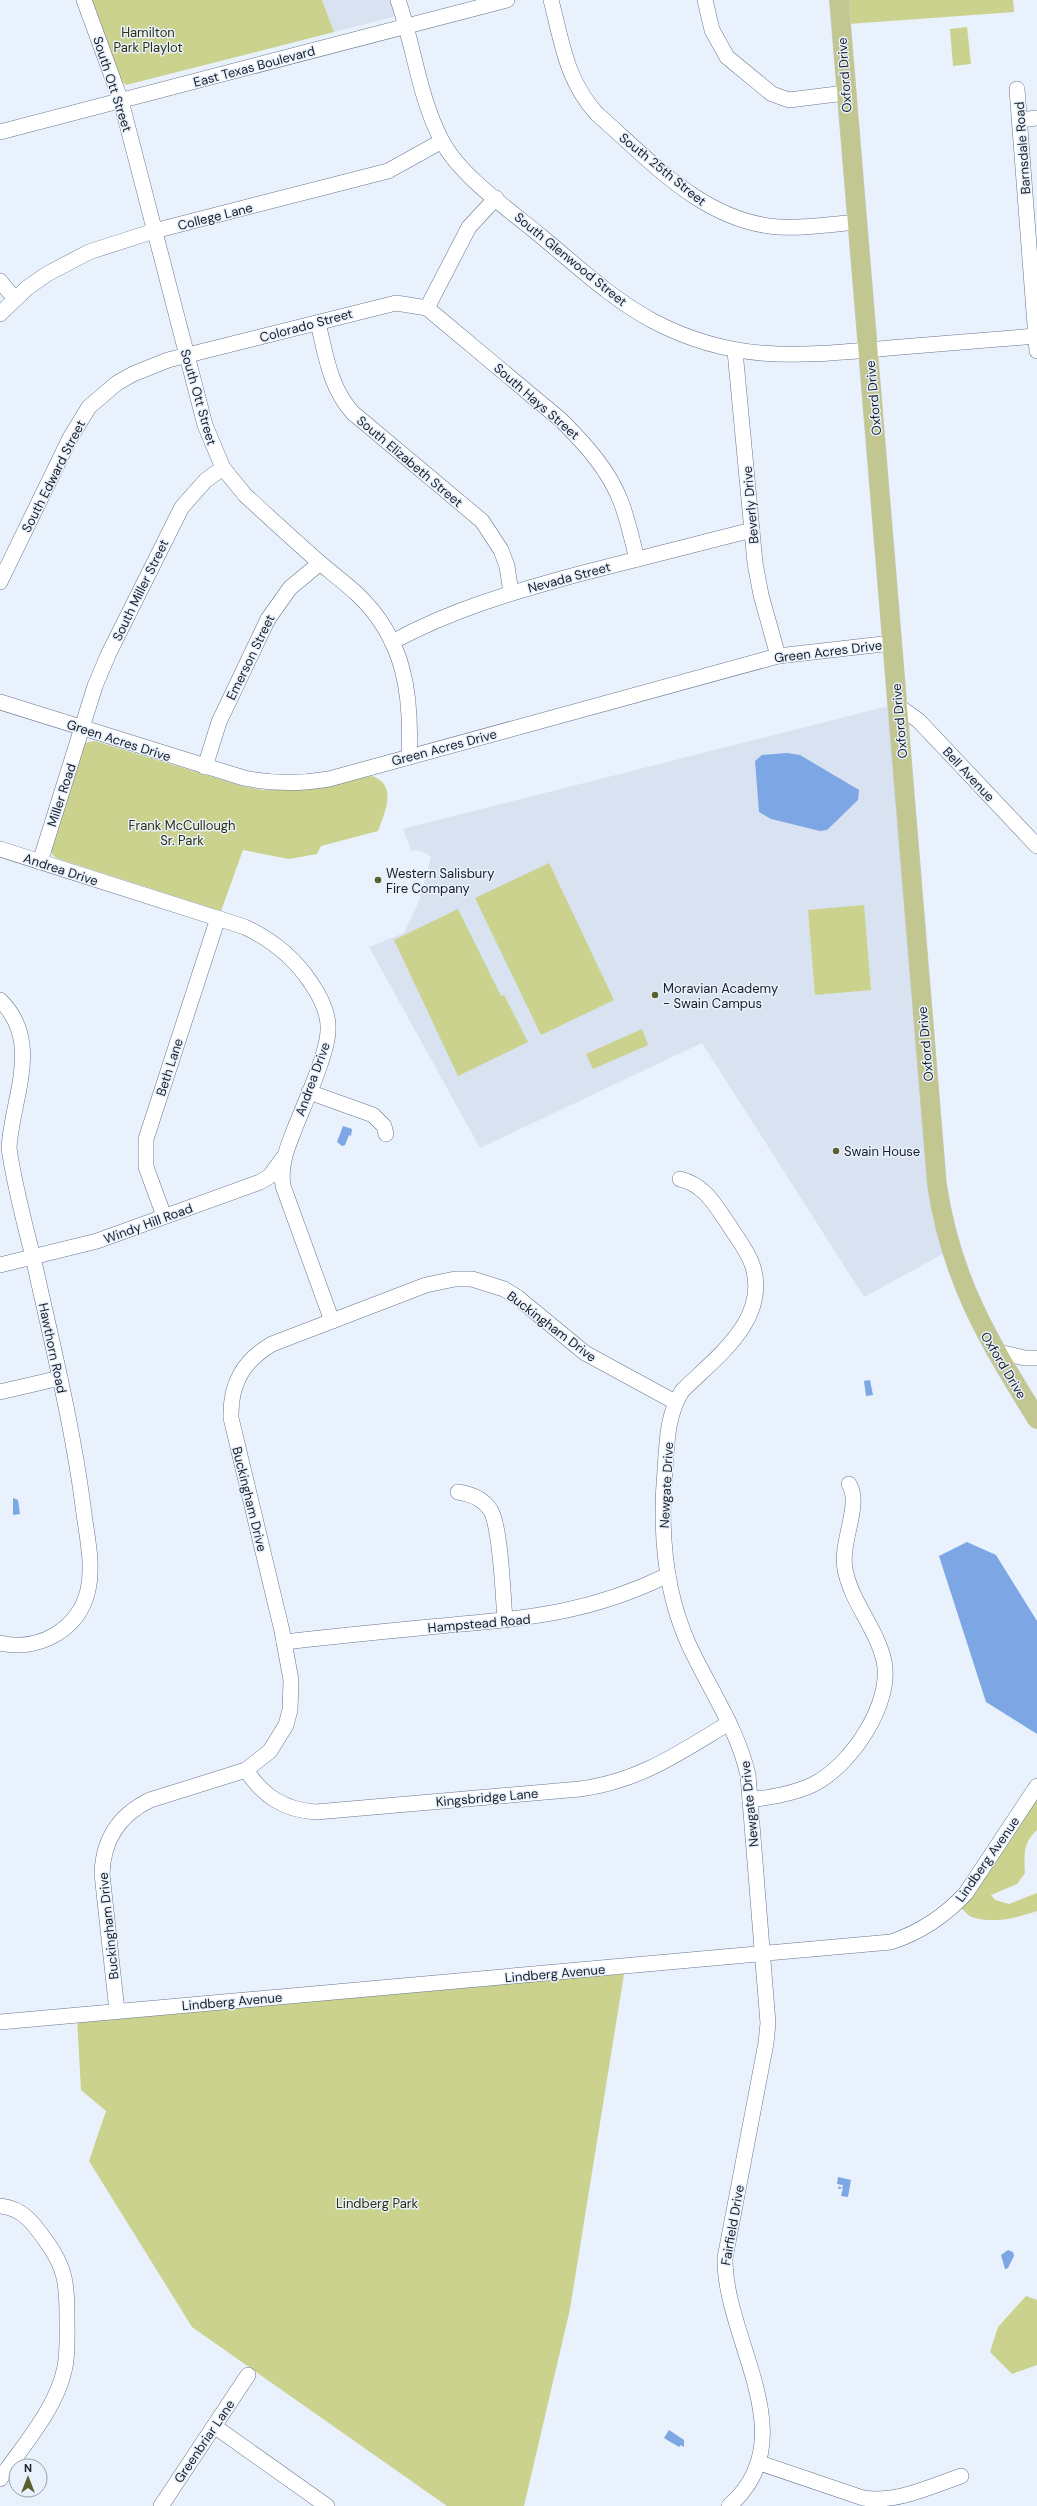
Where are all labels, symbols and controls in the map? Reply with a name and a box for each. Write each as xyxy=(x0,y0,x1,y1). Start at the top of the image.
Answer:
park label: Hamilton Park Playlot xyxy=(113,24,183,56)
street label: South Ott Street xyxy=(89,34,136,134)
street label: Oxford Drive xyxy=(833,37,856,113)
street label: East Texas Boulevard xyxy=(191,42,317,91)
street label: Barnsdale Road xyxy=(1011,101,1034,195)
street label: South 25th Street xyxy=(616,129,710,210)
street label: College Lane xyxy=(176,199,254,234)
street label: South Glenwood Street xyxy=(511,209,630,310)
street label: Colorado Street xyxy=(258,305,355,346)
street label: South Ott Street xyxy=(177,347,220,447)
street label: South Hays Street xyxy=(490,359,583,443)
street label: Oxford Drive xyxy=(862,360,885,436)
street label: South Elizabeth Street xyxy=(353,412,466,511)
street label: South Edward Street xyxy=(18,417,89,535)
street label: Beverly Drive xyxy=(739,465,762,545)
street label: South Miller Street xyxy=(108,537,172,644)
street label: Nevada Street xyxy=(526,558,612,597)
street label: Emerson Street xyxy=(222,612,279,703)
street label: Green Acres Drive xyxy=(773,636,883,667)
street label: Oxford Drive xyxy=(888,683,911,759)
street label: Green Acres Drive xyxy=(65,716,173,765)
street label: Green Acres Drive xyxy=(390,725,499,770)
street label: Bell Avenue xyxy=(939,743,998,805)
street label: Miller Road xyxy=(43,761,80,829)
park label: Frank McCullough Sr. Park xyxy=(128,817,236,849)
street label: Andrea Drive xyxy=(21,849,100,890)
place label: Western Salisbury Fire Company xyxy=(386,865,494,897)
marker: Western Salisbury Fire Company xyxy=(373,875,383,885)
place label: Moravian Academy - Swain Campus xyxy=(663,980,778,1012)
marker: Moravian Academy - Swain Campus xyxy=(650,990,660,1000)
street label: Oxford Drive xyxy=(914,1006,937,1082)
street label: Beth Lane xyxy=(152,1036,187,1098)
street label: Andrea Drive xyxy=(291,1040,334,1118)
place label: Swain House xyxy=(844,1143,920,1160)
marker: Swain House xyxy=(831,1146,841,1156)
street label: Windy Hill Road xyxy=(101,1199,195,1247)
street label: Buckingham Drive xyxy=(504,1287,600,1366)
street label: Hawthorn Road xyxy=(35,1301,70,1395)
street label: Oxford Drive xyxy=(977,1329,1030,1402)
street label: Newgate Drive xyxy=(656,1441,677,1529)
street label: Buckingham Drive xyxy=(228,1445,271,1553)
street label: Hampstead Road xyxy=(427,1611,531,1636)
street label: Newgate Drive xyxy=(737,1760,762,1848)
street label: Kingsbridge Lane xyxy=(435,1785,539,1810)
street label: Lindberg Avenue xyxy=(952,1813,1023,1905)
street label: Buckingham Drive xyxy=(94,1872,123,1980)
street label: Lindberg Avenue xyxy=(504,1961,606,1986)
street label: Lindberg Avenue xyxy=(181,1989,283,2014)
street label: Fairfield Drive xyxy=(717,2183,748,2267)
park label: Lindberg Park xyxy=(336,2195,419,2212)
street label: Greenbriar Lane xyxy=(170,2396,239,2486)
north arrow xyxy=(8,2458,48,2498)
text: N xyxy=(24,2461,32,2475)

